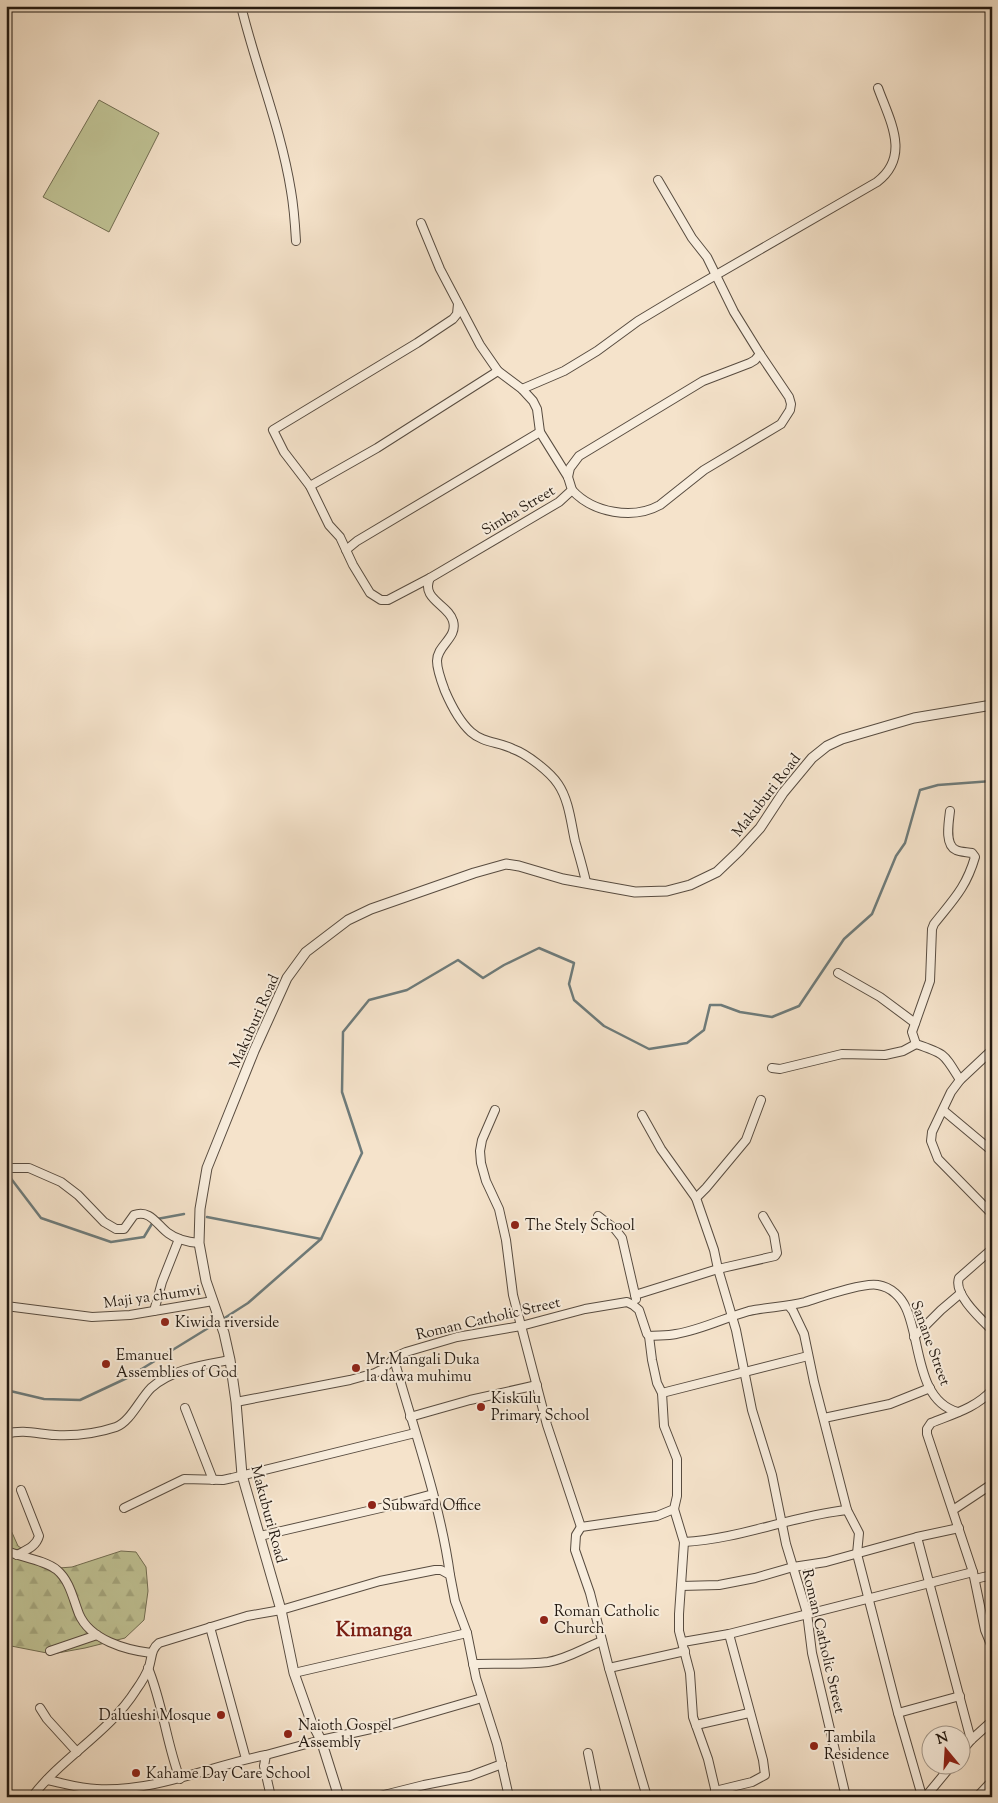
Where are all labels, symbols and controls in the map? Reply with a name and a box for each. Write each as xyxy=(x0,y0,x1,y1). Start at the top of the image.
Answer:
street label: Simba Street xyxy=(478,481,560,542)
street label: Makuburi Road xyxy=(728,749,807,842)
street label: Makuburi Road xyxy=(225,971,286,1072)
place label: The Stely School xyxy=(525,1216,635,1237)
marker: The Stely School xyxy=(509,1219,521,1231)
street label: Maji ya chumvi xyxy=(102,1280,202,1315)
street label: Roman Catholic Street xyxy=(414,1293,563,1346)
street label: Sanane Street xyxy=(904,1298,955,1389)
place label: Kiwida riverside xyxy=(175,1313,279,1334)
marker: Kiwida riverside xyxy=(159,1316,171,1328)
place label: Emanuel Assemblies of God xyxy=(116,1346,238,1384)
place label: Mr.Mangali Duka la dawa muhimu xyxy=(366,1350,480,1388)
marker: Emanuel Assemblies of God xyxy=(100,1358,112,1370)
marker: Mr.Mangali Duka la dawa muhimu xyxy=(350,1362,362,1374)
place label: Kiskulu Primary School xyxy=(491,1389,589,1427)
marker: Kiskulu Primary School xyxy=(475,1401,487,1413)
street label: Makuburi Road xyxy=(244,1463,291,1566)
place label: Subward Office xyxy=(382,1496,481,1517)
marker: Subward Office xyxy=(366,1499,378,1511)
street label: Roman Catholic Street xyxy=(796,1567,849,1716)
place label: Roman Catholic Church xyxy=(554,1602,660,1640)
marker: Roman Catholic Church xyxy=(538,1614,550,1626)
district label: Kimanga xyxy=(336,1617,413,1646)
place label: Dalueshi Mosque xyxy=(99,1706,211,1727)
marker: Dalueshi Mosque xyxy=(215,1709,227,1721)
place label: Naioth Gospel Assembly xyxy=(298,1716,392,1754)
north arrow xyxy=(920,1726,970,1776)
marker: Naioth Gospel Assembly xyxy=(282,1728,294,1740)
place label: Tambila Residence xyxy=(824,1728,889,1766)
text: N xyxy=(934,1728,951,1751)
marker: Tambila Residence xyxy=(808,1740,820,1752)
place label: Kahame Day Care School xyxy=(146,1764,310,1785)
marker: Kahame Day Care School xyxy=(130,1767,142,1779)

